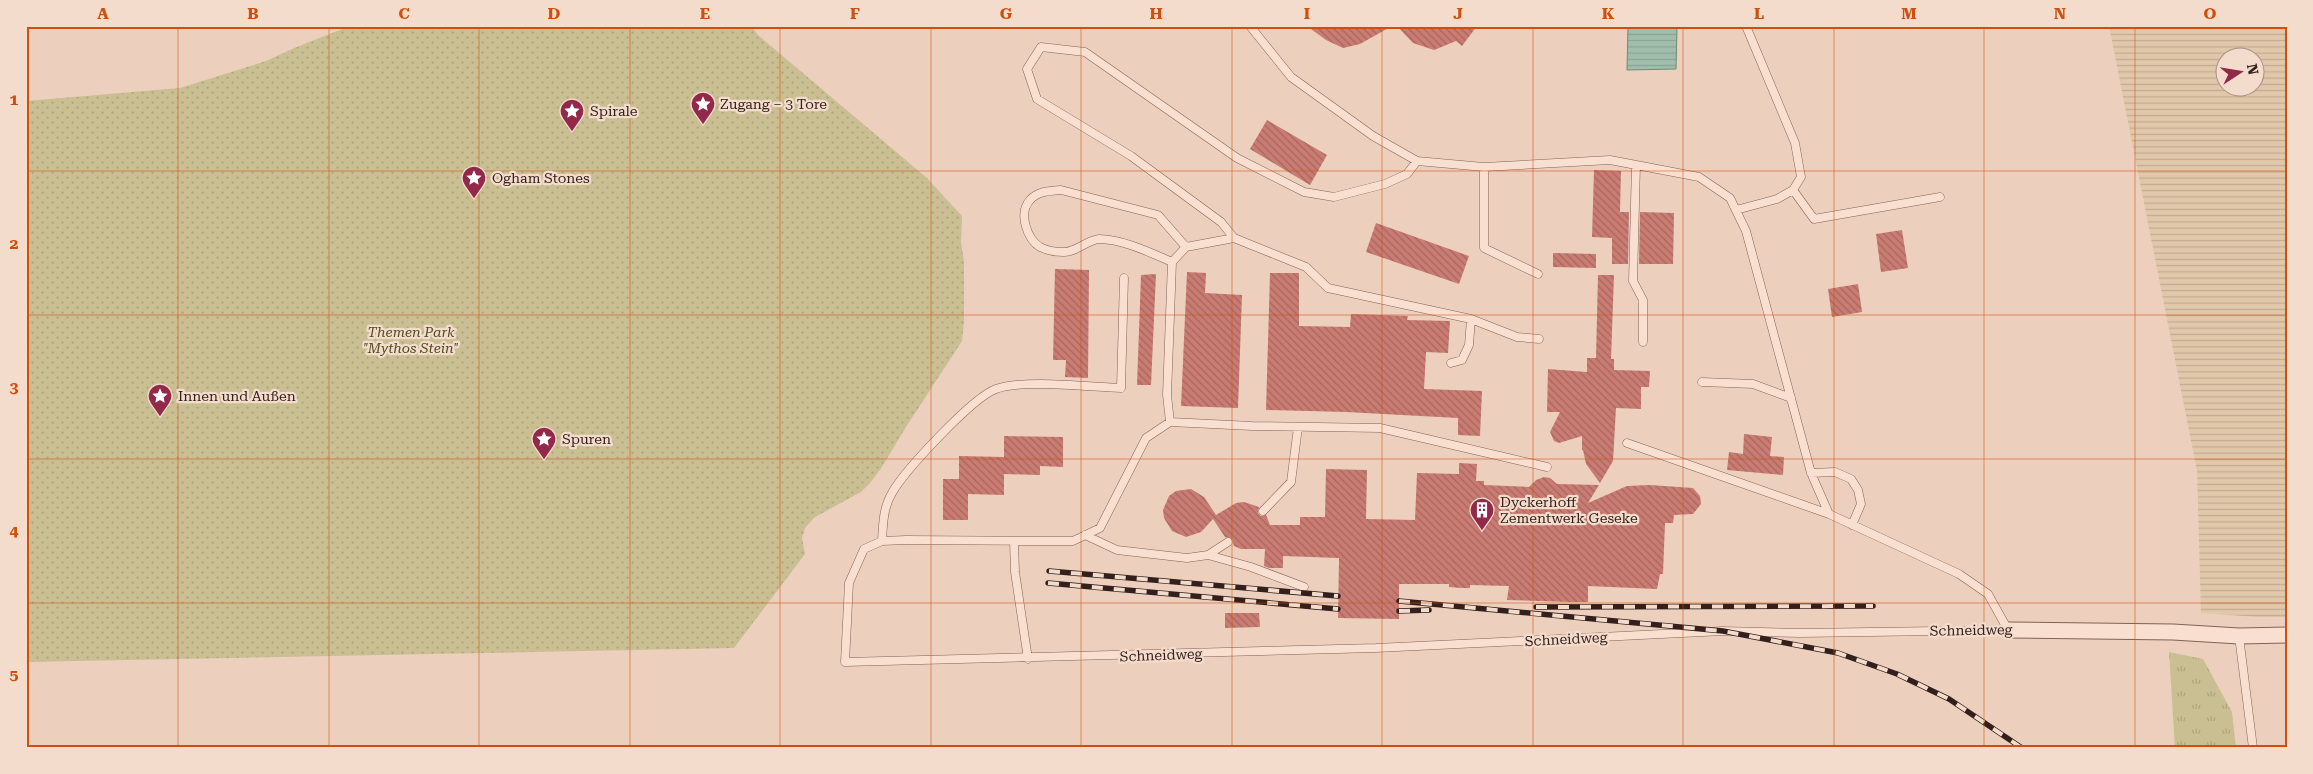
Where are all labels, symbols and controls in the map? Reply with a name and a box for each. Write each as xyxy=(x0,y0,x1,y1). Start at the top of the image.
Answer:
text: A xyxy=(97,4,109,23)
text: B xyxy=(247,4,259,23)
text: C xyxy=(398,4,410,23)
text: D xyxy=(548,4,561,23)
text: E xyxy=(700,4,710,23)
text: F xyxy=(850,4,860,23)
text: G xyxy=(1000,4,1013,23)
text: H xyxy=(1149,4,1163,23)
text: I xyxy=(1304,4,1310,23)
text: J xyxy=(1453,4,1463,23)
text: K xyxy=(1602,4,1615,23)
text: L xyxy=(1754,4,1764,23)
text: M xyxy=(1901,4,1917,23)
text: N xyxy=(2054,4,2066,23)
text: O xyxy=(2204,4,2217,23)
north arrow xyxy=(2216,48,2266,98)
text: N xyxy=(2244,62,2262,76)
text: 1 xyxy=(10,90,19,109)
place icon: Zugang – 3 Tore xyxy=(690,91,716,125)
place label: Zugang – 3 Tore xyxy=(720,96,827,112)
place icon: Spirale xyxy=(559,98,585,132)
place label: Spirale xyxy=(590,103,638,119)
place icon: Ogham Stones xyxy=(461,165,487,199)
place label: Ogham Stones xyxy=(492,170,590,186)
text: 2 xyxy=(10,234,19,253)
park label: Themen Park "Mythos Stein" xyxy=(363,324,459,356)
text: 3 xyxy=(10,378,19,397)
place icon: Innen und Außen xyxy=(147,383,173,417)
place label: Innen und Außen xyxy=(178,388,296,404)
place icon: Spuren xyxy=(531,426,557,460)
place label: Spuren xyxy=(562,431,611,447)
place label: Dyckerhoff Zementwerk Geseke xyxy=(1500,494,1638,526)
building icon: Dyckerhoff Zementwerk Geseke xyxy=(1469,497,1495,531)
text: 4 xyxy=(10,521,19,540)
street label: Schneidweg xyxy=(1929,621,2013,639)
street label: Schneidweg xyxy=(1524,629,1608,649)
street label: Schneidweg xyxy=(1119,646,1203,664)
text: 5 xyxy=(10,665,19,684)

